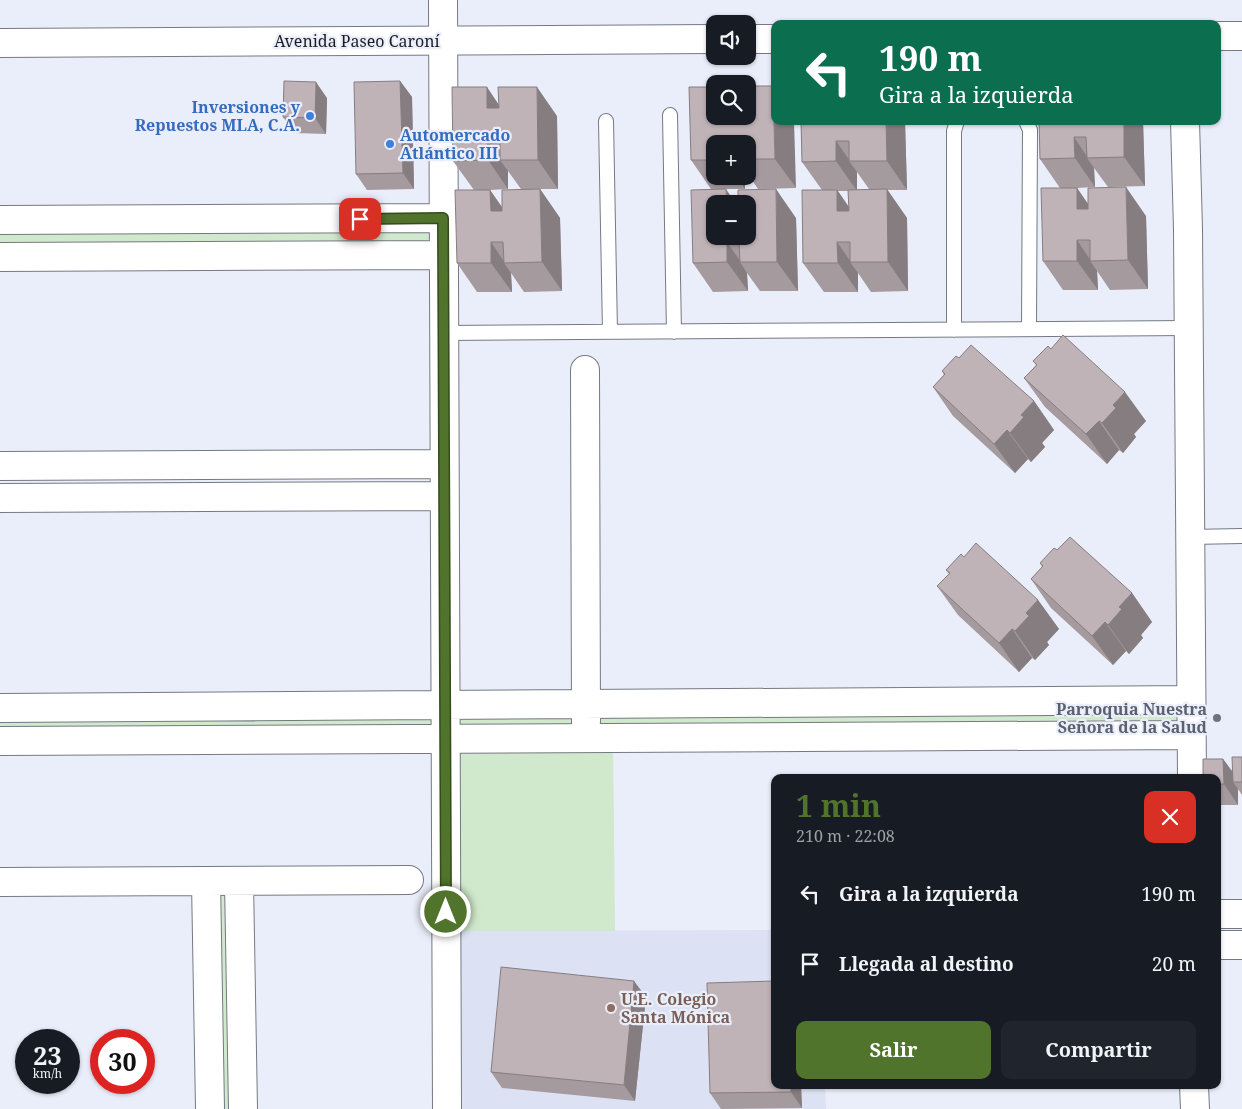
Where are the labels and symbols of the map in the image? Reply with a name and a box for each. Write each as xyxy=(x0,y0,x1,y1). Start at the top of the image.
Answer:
street label: Avenida Paseo Caroní xyxy=(274,30,440,52)
place label: Inversiones y Repuestos MLA, C.A. xyxy=(135,96,301,136)
marker: Inversiones y Repuestos MLA, C.A. xyxy=(304,110,316,122)
place label: Automercado Atlántico III xyxy=(400,124,510,164)
marker: Automercado Atlántico III xyxy=(384,138,396,150)
pin xyxy=(339,198,381,240)
place label: Parroquia Nuestra Señora de la Salud xyxy=(1056,698,1208,738)
marker: Parroquia Nuestra Señora de la Salud xyxy=(1211,712,1223,724)
position arrow xyxy=(419,885,471,937)
place label: U.E. Colegio Santa Mónica xyxy=(621,988,731,1028)
marker: U.E. Colegio Santa Mónica xyxy=(605,1002,617,1014)
speed limit sign: 30 xyxy=(90,1029,155,1094)

